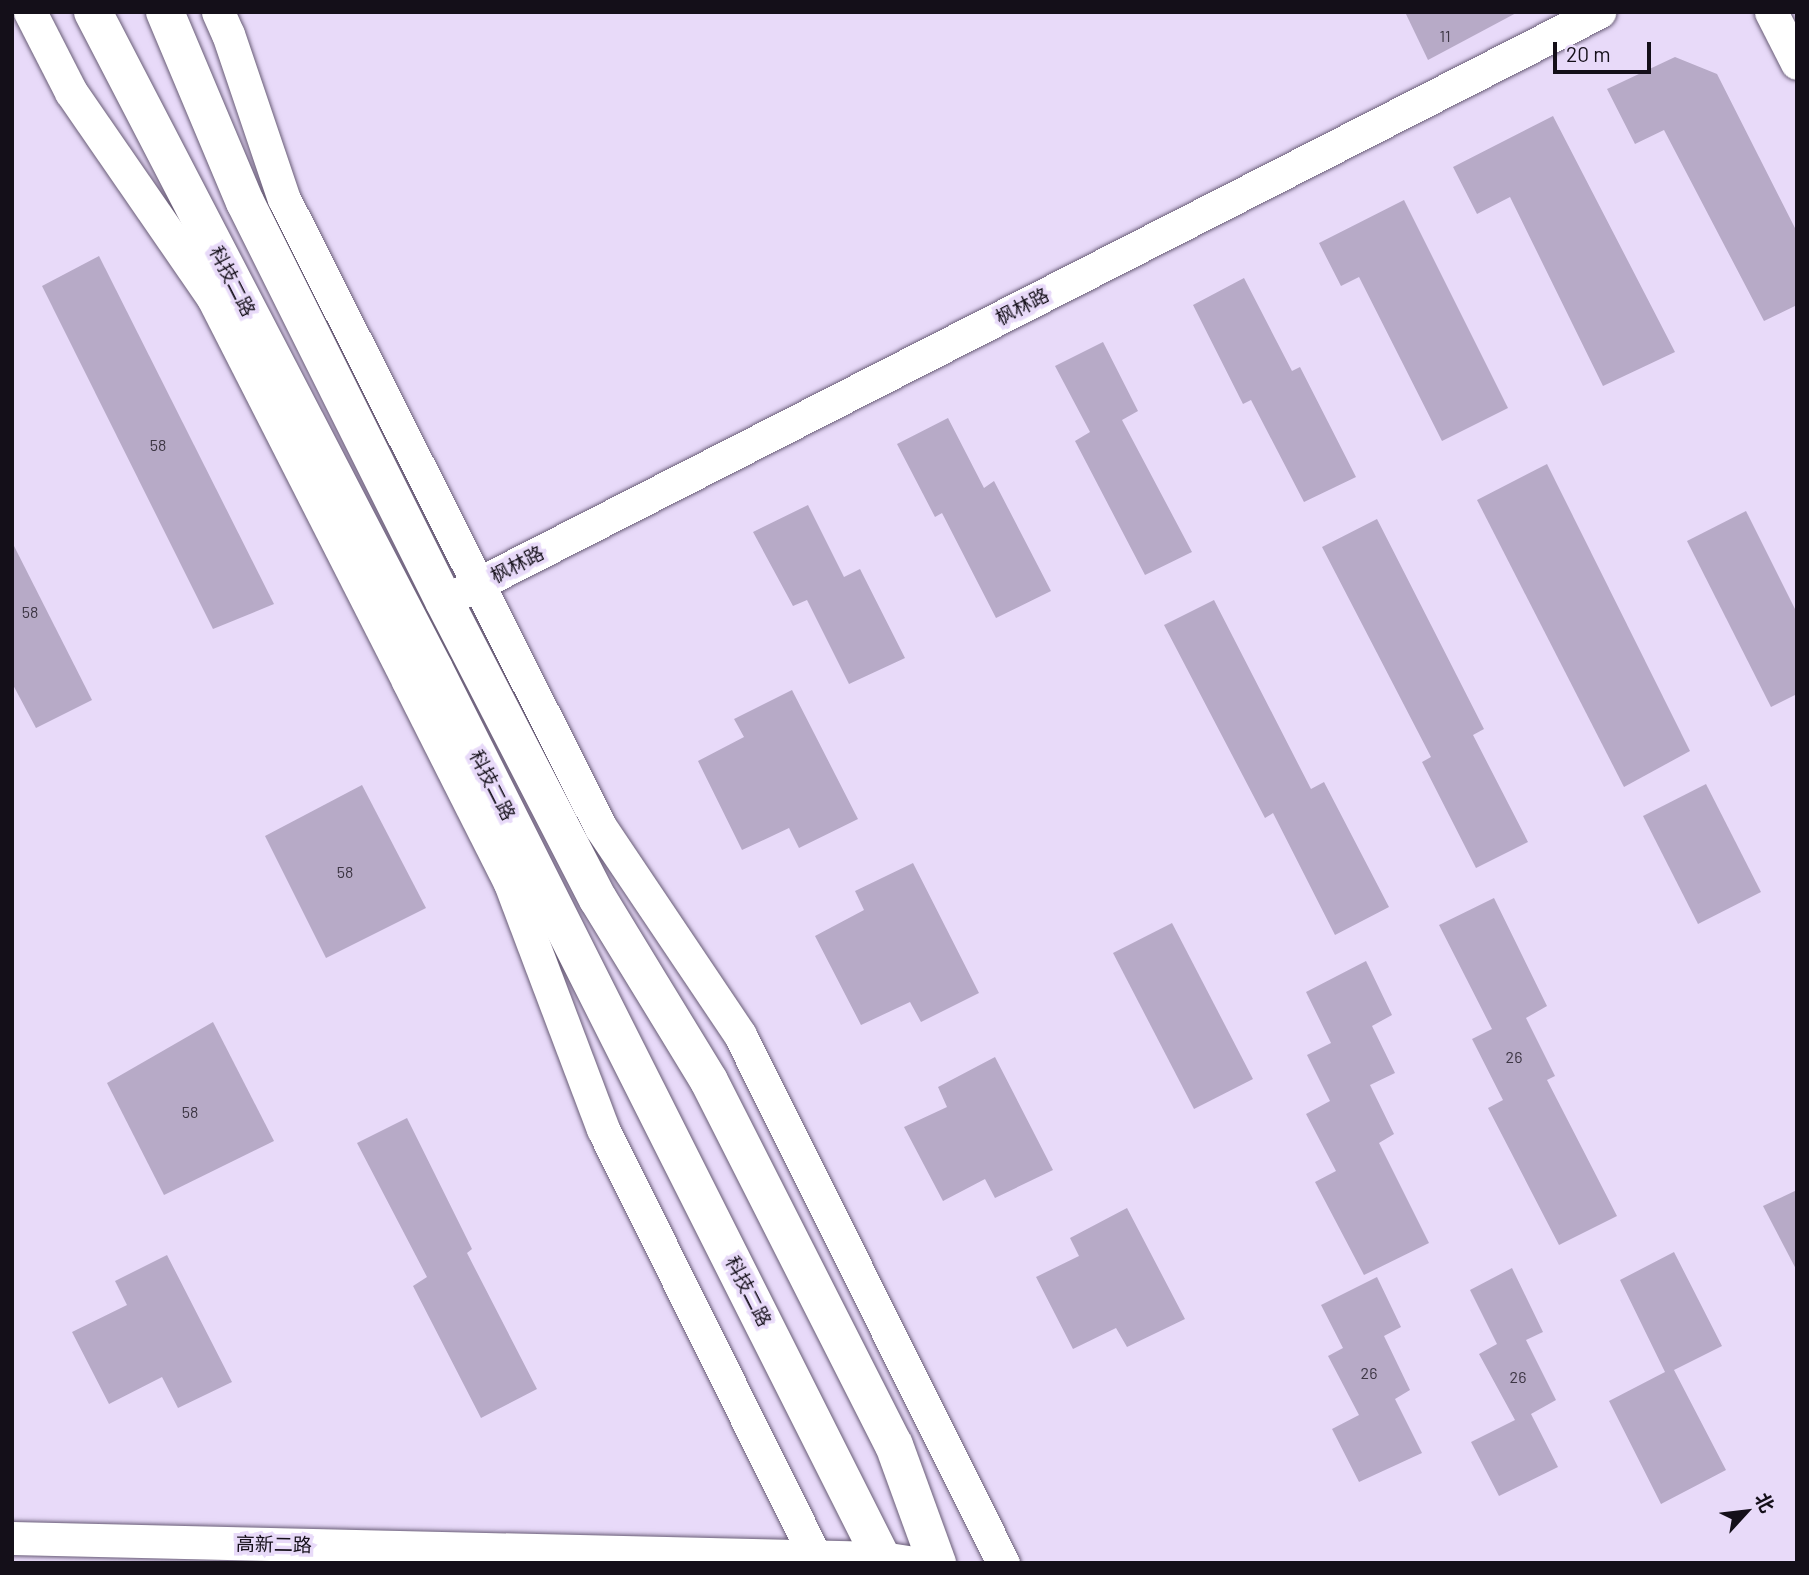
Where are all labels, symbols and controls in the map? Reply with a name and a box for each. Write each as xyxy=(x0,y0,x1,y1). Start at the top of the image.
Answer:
house number: 11 xyxy=(1439,26,1451,46)
scale bar xyxy=(1557,28,1655,72)
text: 20 m xyxy=(1566,41,1611,66)
street label: 科技二路 xyxy=(206,242,260,320)
street label: 枫林路 xyxy=(991,283,1053,329)
house number: 58 xyxy=(150,435,166,455)
street label: 枫林路 xyxy=(486,541,548,587)
house number: 58 xyxy=(22,602,38,622)
street label: 科技二路 xyxy=(466,746,520,824)
house number: 58 xyxy=(337,862,353,882)
house number: 26 xyxy=(1506,1047,1522,1067)
house number: 58 xyxy=(182,1102,198,1122)
street label: 科技二路 xyxy=(722,1252,776,1330)
house number: 26 xyxy=(1361,1363,1377,1383)
house number: 26 xyxy=(1510,1367,1526,1387)
north arrow xyxy=(1711,1477,1781,1547)
text: 北 xyxy=(1751,1489,1780,1516)
street label: 高新二路 xyxy=(236,1532,312,1556)

